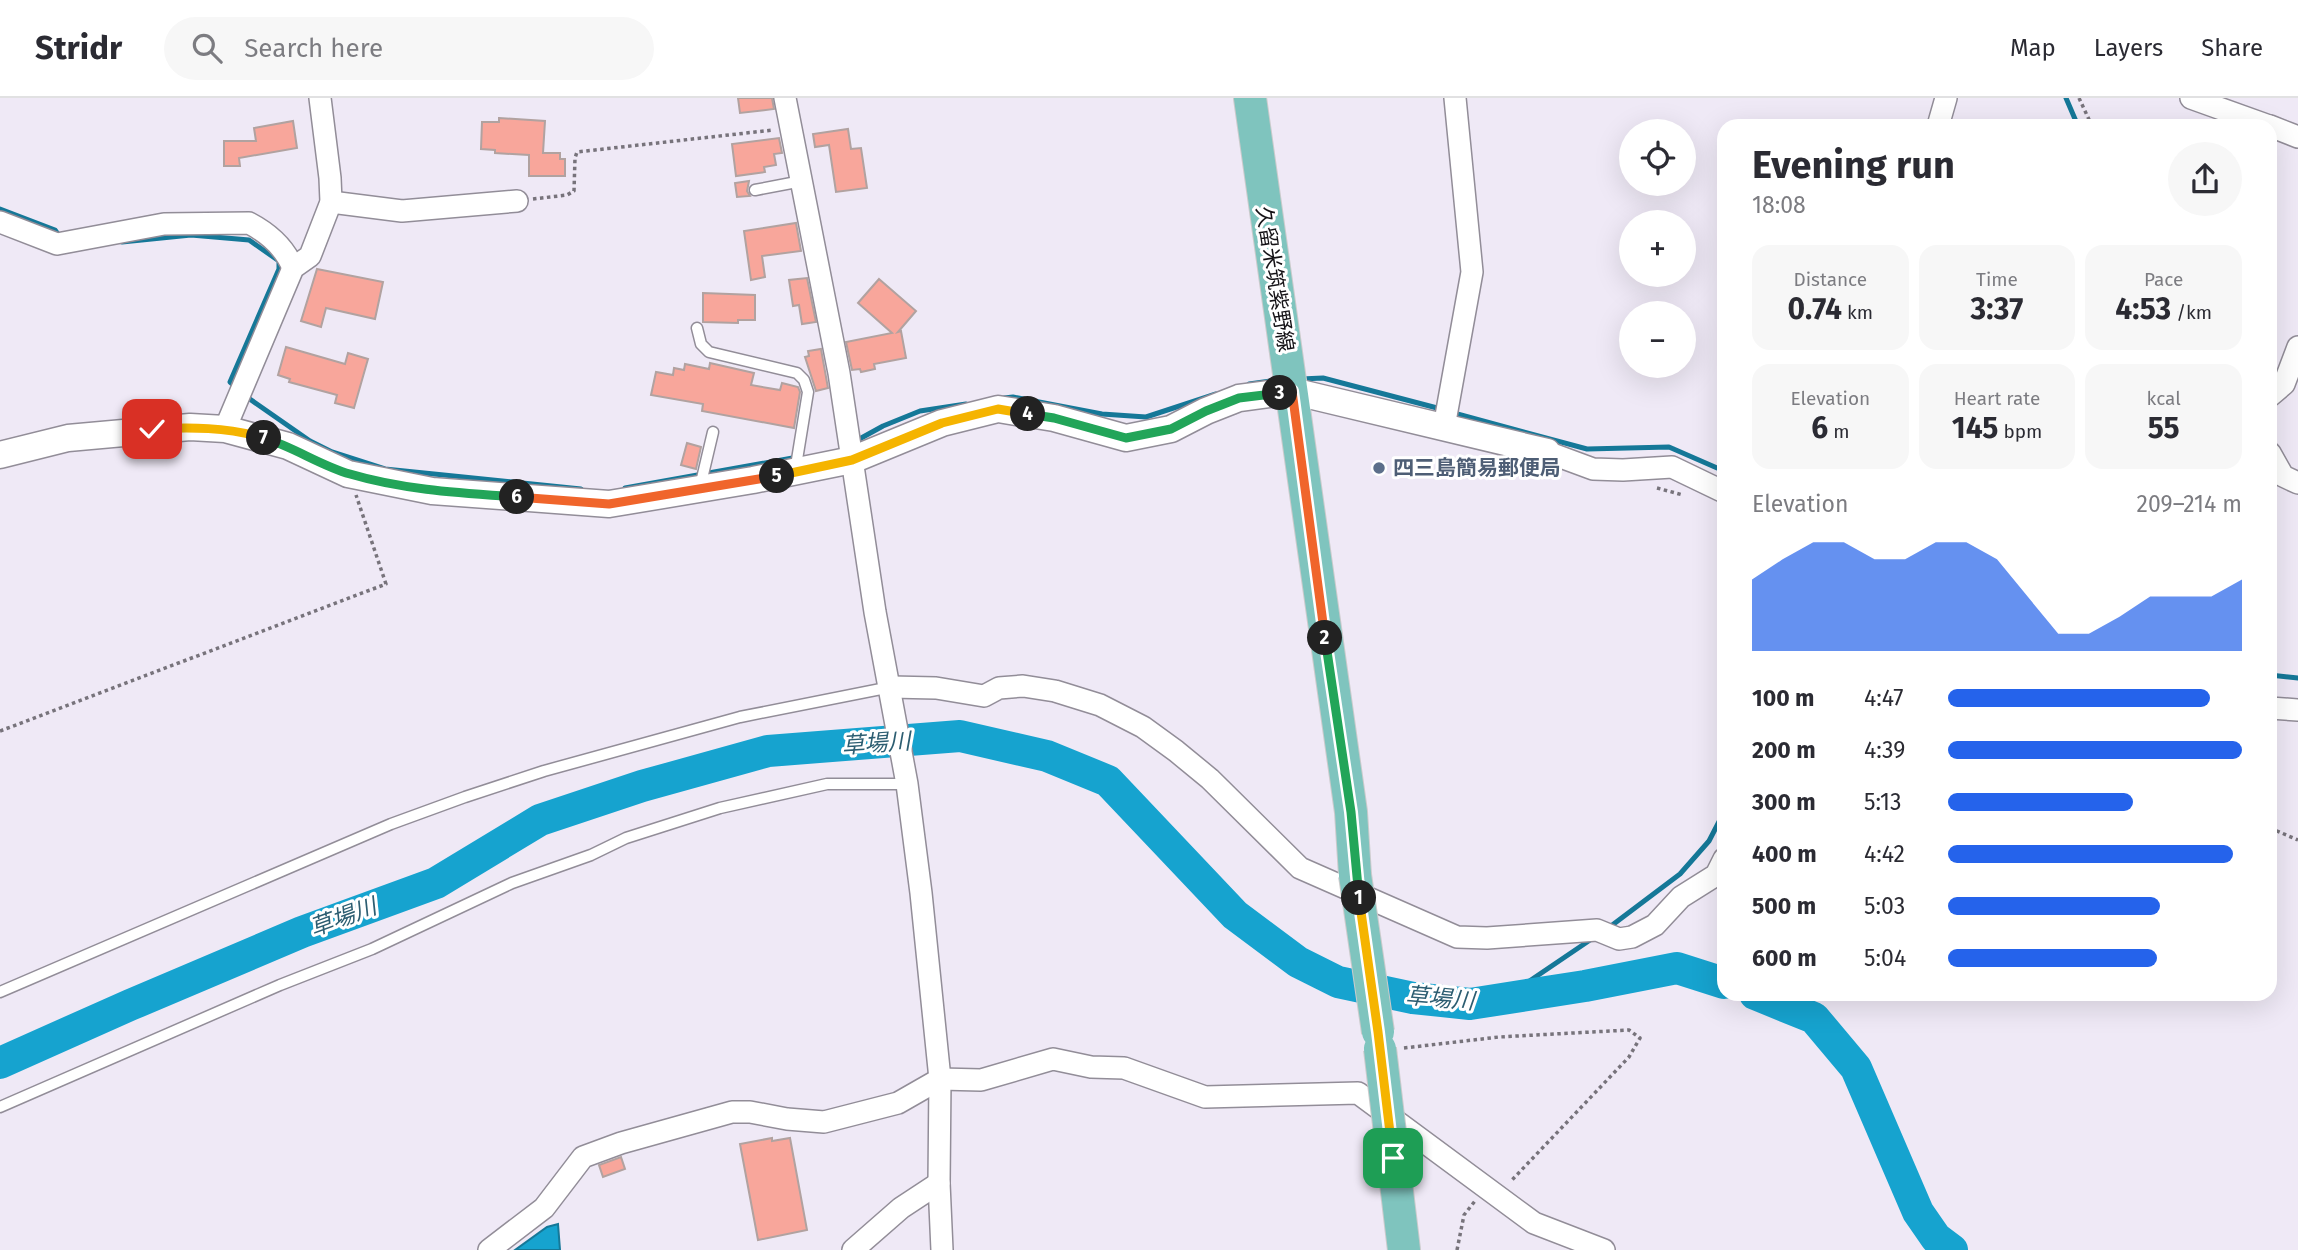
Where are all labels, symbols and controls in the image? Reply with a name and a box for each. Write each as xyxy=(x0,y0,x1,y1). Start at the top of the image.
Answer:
search box xyxy=(164,17,654,80)
text: Stridr xyxy=(35,28,122,68)
icon: search xyxy=(188,29,226,67)
text: Search here xyxy=(244,33,383,64)
text: Map xyxy=(2010,34,2056,62)
text: Layers xyxy=(2094,34,2163,62)
text: Share xyxy=(2201,34,2263,62)
map controls xyxy=(1619,119,1696,378)
button: locate xyxy=(1619,119,1696,196)
text: Evening run xyxy=(1752,142,1955,188)
button: share xyxy=(2168,142,2242,216)
text: 18:08 xyxy=(1752,191,1806,219)
street label: 久留米筑紫野線 xyxy=(1251,204,1299,354)
button: + xyxy=(1619,210,1696,287)
text: Distance xyxy=(1793,268,1867,291)
text: Time xyxy=(1976,268,2018,291)
text: Pace xyxy=(2144,268,2183,291)
text: 0.74 xyxy=(1788,291,1842,327)
text: 3:37 xyxy=(1971,291,2023,327)
text: 4:53 xyxy=(2115,291,2171,327)
button: − xyxy=(1619,301,1696,378)
text: km xyxy=(1842,301,1873,324)
text: /km xyxy=(2171,301,2212,324)
pin: 3 xyxy=(1262,376,1298,410)
text: 3 xyxy=(1275,381,1284,404)
text: Elevation xyxy=(1791,387,1870,410)
text: Heart rate xyxy=(1954,387,2040,410)
text: kcal xyxy=(2147,387,2181,410)
pin: 4 xyxy=(1010,396,1046,432)
pin xyxy=(122,399,182,459)
text: 4 xyxy=(1022,402,1033,425)
icon: check xyxy=(133,410,171,448)
text: 6 xyxy=(1811,410,1828,446)
text: 145 xyxy=(1952,410,1998,446)
text: 55 xyxy=(2148,410,2180,446)
pin: 7 xyxy=(246,420,282,456)
text: m xyxy=(1828,420,1849,443)
text: bpm xyxy=(1998,420,2042,443)
text: 7 xyxy=(259,426,268,449)
place label: 四三島簡易郵便局 xyxy=(1393,455,1561,481)
pin: 5 xyxy=(760,458,794,494)
marker: 四三島簡易郵便局 xyxy=(1371,460,1387,476)
text: 5 xyxy=(771,464,782,487)
pin: 6 xyxy=(500,480,534,514)
text: 6 xyxy=(511,485,522,508)
text: Elevation xyxy=(1752,490,1848,518)
text: 209–214 m xyxy=(2137,490,2242,518)
pin: 2 xyxy=(1308,620,1342,656)
text: 2 xyxy=(1320,626,1329,649)
text: 100 m xyxy=(1752,684,1814,712)
text: 4:47 xyxy=(1864,684,1904,712)
water label: 草場川 xyxy=(841,726,914,759)
text: 200 m xyxy=(1752,736,1816,764)
text: 4:39 xyxy=(1864,736,1905,764)
text: 300 m xyxy=(1752,788,1816,816)
text: 5:13 xyxy=(1864,788,1902,816)
text: 400 m xyxy=(1752,840,1817,868)
text: 4:42 xyxy=(1864,840,1905,868)
pin: 1 xyxy=(1342,880,1376,916)
text: 1 xyxy=(1354,886,1363,909)
water label: 草場川 xyxy=(306,891,383,942)
text: 500 m xyxy=(1752,892,1816,920)
text: 5:03 xyxy=(1864,892,1905,920)
text: 600 m xyxy=(1752,944,1817,972)
text: 5:04 xyxy=(1864,944,1906,972)
water label: 草場川 xyxy=(1404,981,1479,1015)
pin xyxy=(1363,1128,1423,1188)
icon: arrive xyxy=(1374,1139,1412,1177)

